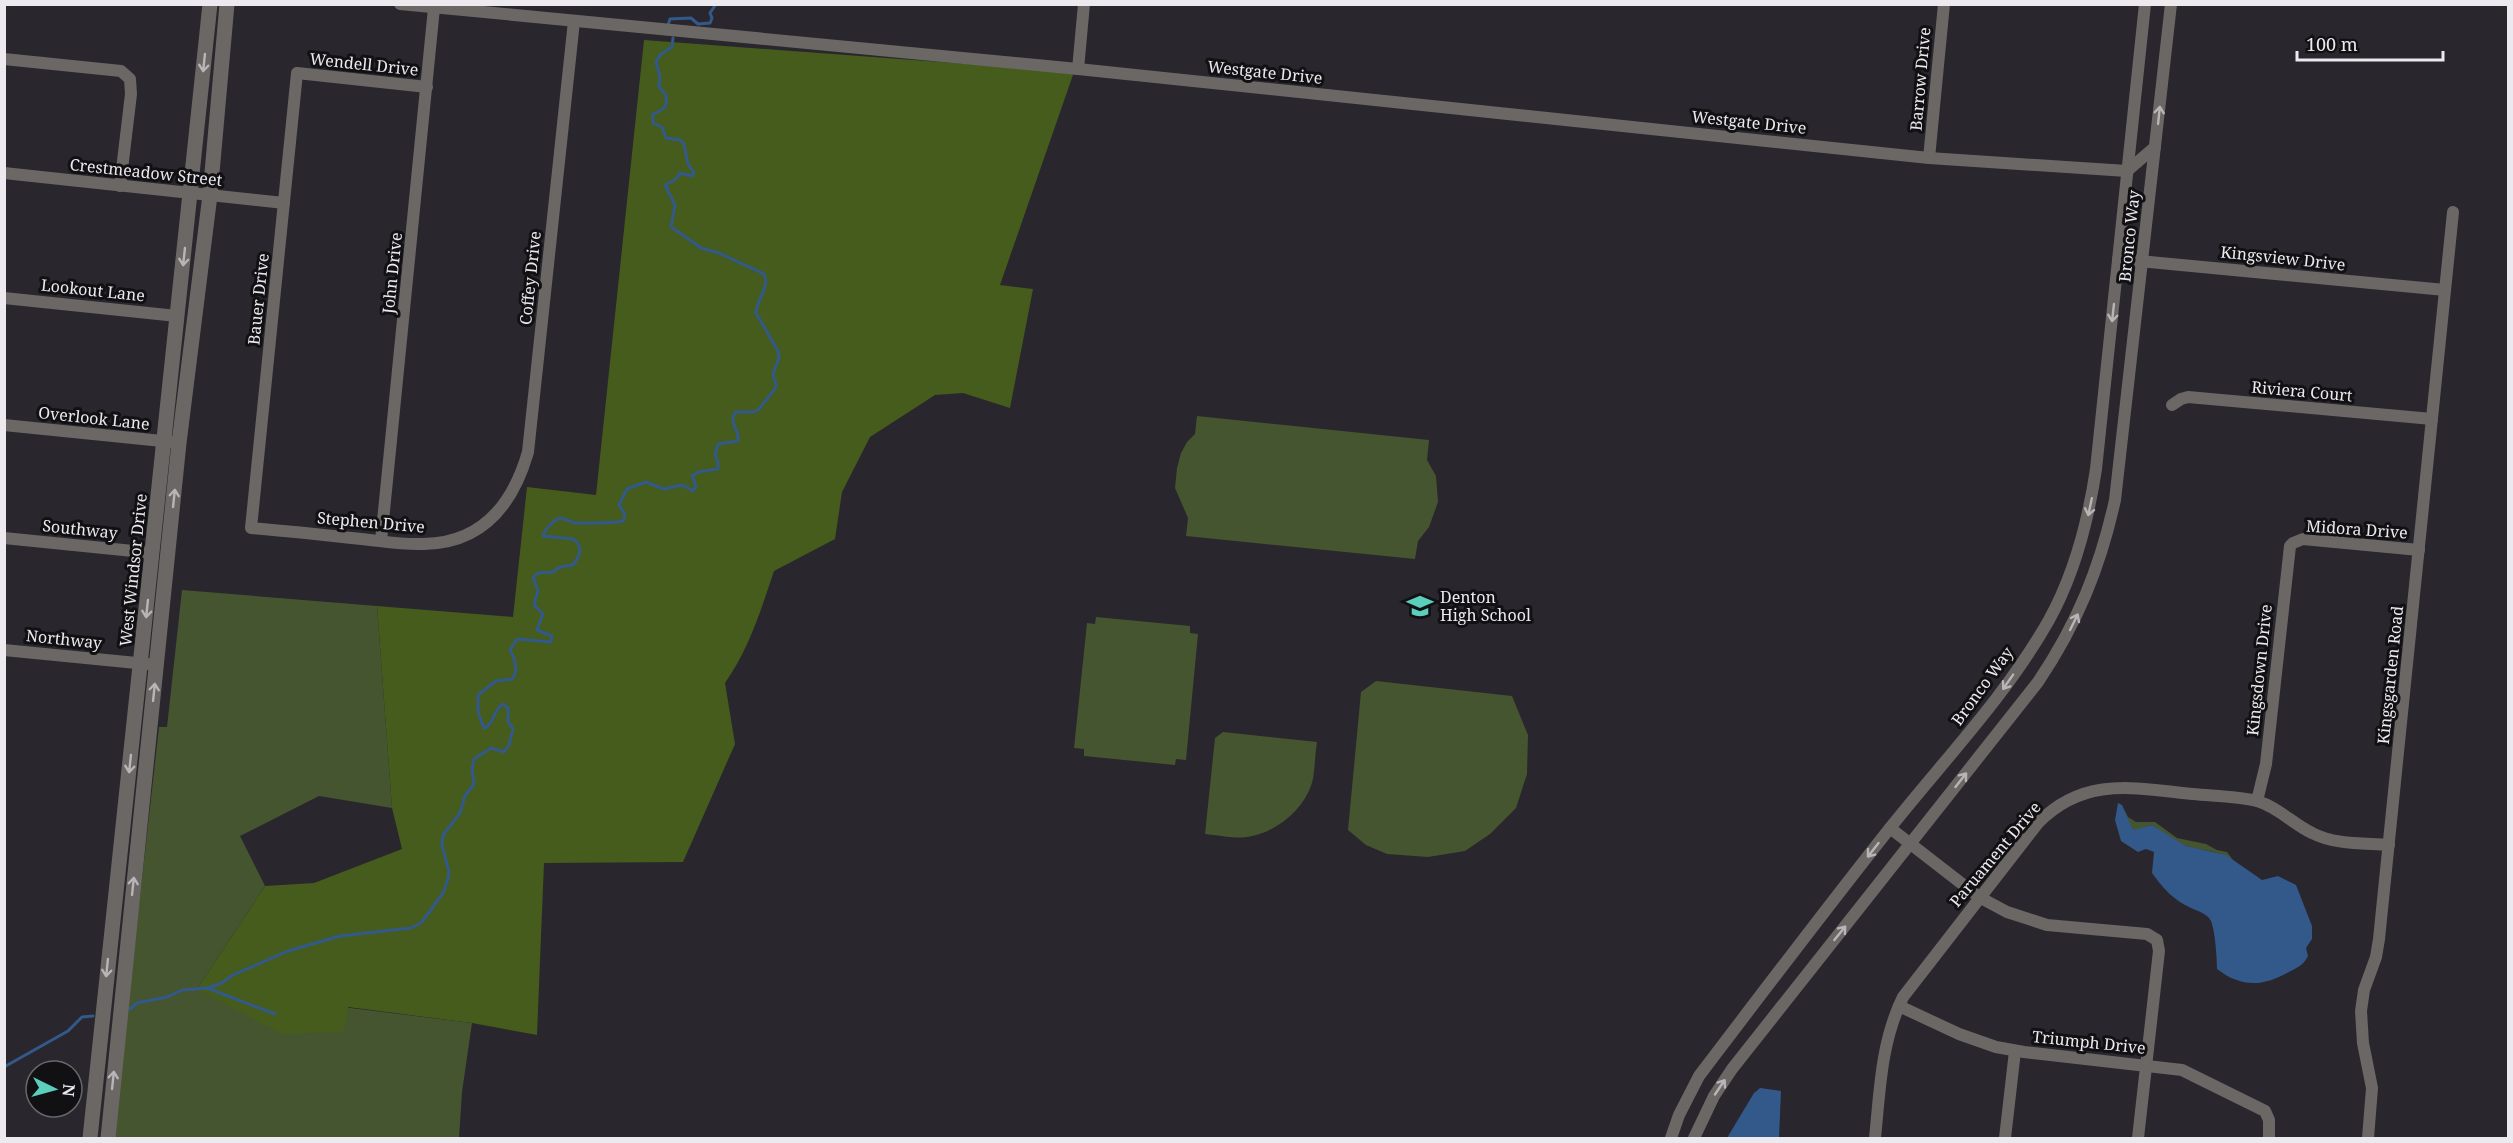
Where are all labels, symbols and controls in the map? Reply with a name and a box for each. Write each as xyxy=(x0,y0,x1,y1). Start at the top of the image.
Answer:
scale bar xyxy=(2297,24,2442,62)
street label: Barrow Drive xyxy=(1905,26,1935,132)
text: 100 m xyxy=(2306,32,2358,56)
street label: Wendell Drive xyxy=(309,47,419,81)
one-way arrow xyxy=(199,52,210,72)
street label: Westgate Drive xyxy=(1207,55,1323,89)
street label: Westgate Drive xyxy=(1691,105,1807,139)
one-way arrow xyxy=(2153,106,2164,126)
street label: Crestmeadow Street xyxy=(69,153,224,191)
street label: Bronco Way xyxy=(2113,188,2145,283)
street label: Coffey Drive xyxy=(514,230,546,326)
street label: John Drive xyxy=(377,231,407,316)
street label: Kingsview Drive xyxy=(2219,241,2347,275)
one-way arrow xyxy=(178,246,189,266)
street label: Bauer Drive xyxy=(242,252,274,346)
street label: Lookout Lane xyxy=(40,274,146,306)
one-way arrow xyxy=(2107,302,2118,322)
street label: Riviera Court xyxy=(2251,376,2354,406)
street label: Overlook Lane xyxy=(37,401,151,435)
one-way arrow xyxy=(169,489,180,509)
street label: West Windsor Drive xyxy=(114,492,152,648)
one-way arrow xyxy=(2084,496,2095,516)
street label: Stephen Drive xyxy=(316,506,426,538)
street label: Southway xyxy=(41,514,120,544)
street label: Midora Drive xyxy=(2306,514,2408,544)
place label: Denton High School xyxy=(1440,586,1531,626)
school or university icon: Denton High School xyxy=(1405,591,1435,621)
one-way arrow xyxy=(141,598,152,618)
street label: Kingsdown Drive xyxy=(2241,603,2277,737)
street label: Kingsgarden Road xyxy=(2372,605,2408,745)
one-way arrow xyxy=(2069,613,2080,631)
street label: Northway xyxy=(25,624,104,654)
street label: Bronco Way xyxy=(1946,641,2019,730)
one-way arrow xyxy=(2002,673,2014,689)
one-way arrow xyxy=(149,683,160,703)
one-way arrow xyxy=(124,753,135,773)
one-way arrow xyxy=(1954,772,1967,788)
street label: Paruament Drive xyxy=(1944,797,2046,911)
one-way arrow xyxy=(1866,842,1879,858)
one-way arrow xyxy=(128,877,139,897)
one-way arrow xyxy=(1833,925,1846,941)
one-way arrow xyxy=(101,958,112,978)
street label: Triumph Drive xyxy=(2031,1025,2147,1059)
north arrow xyxy=(24,1059,84,1119)
one-way arrow xyxy=(108,1071,119,1091)
one-way arrow xyxy=(1714,1079,1726,1095)
text: N xyxy=(57,1083,80,1098)

